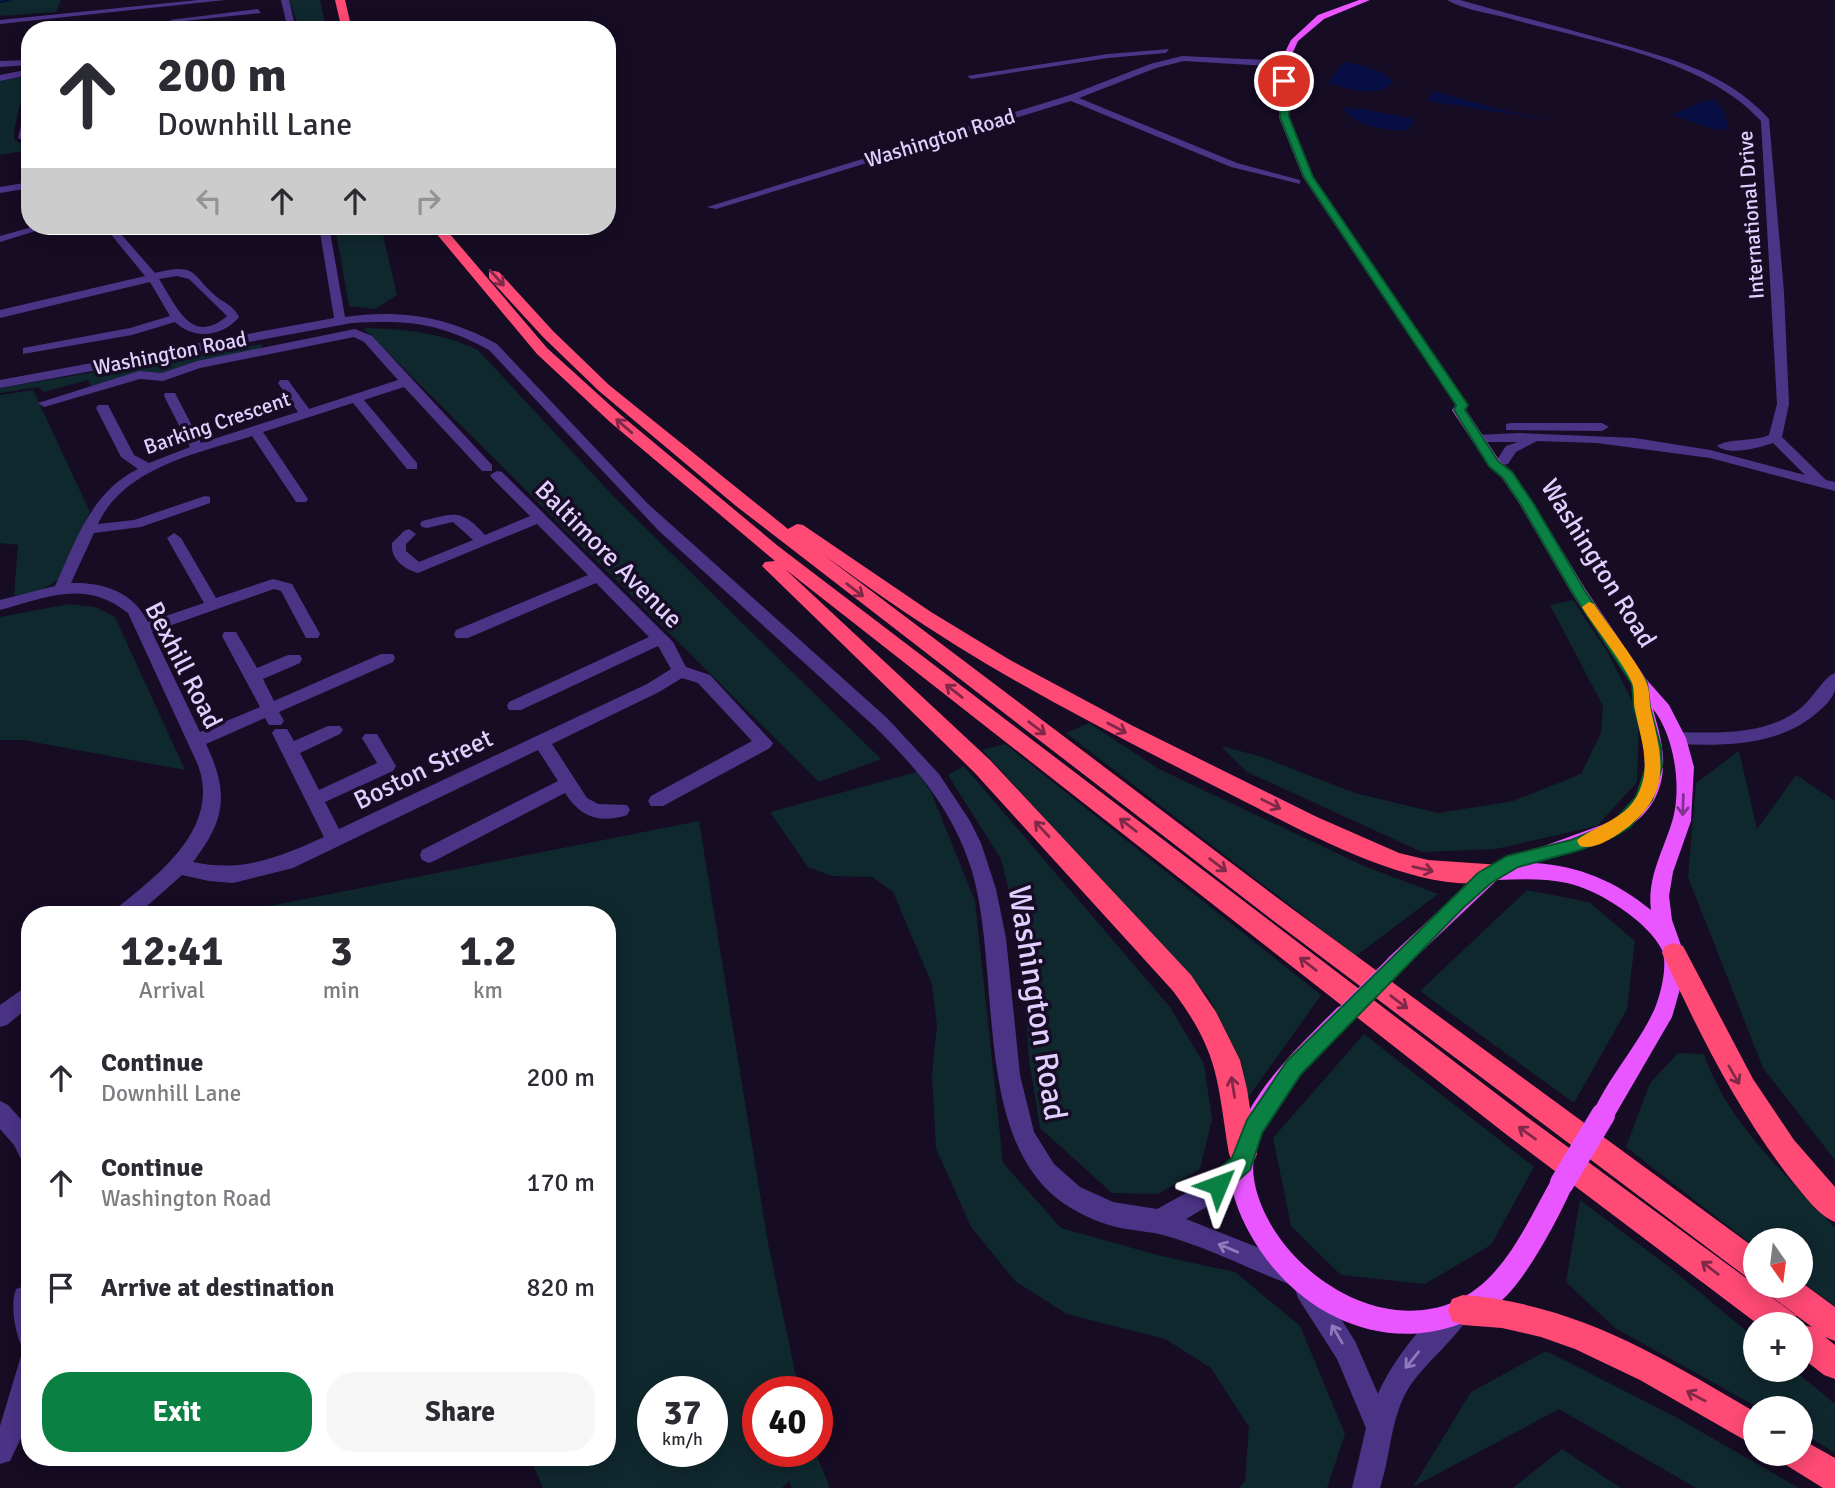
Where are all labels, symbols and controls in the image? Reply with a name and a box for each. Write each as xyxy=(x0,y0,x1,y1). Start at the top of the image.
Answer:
text: 200 m xyxy=(157,45,287,105)
icon: ahead xyxy=(42,49,133,140)
pin xyxy=(1254,51,1314,111)
icon: arrive xyxy=(1265,62,1303,100)
street label: Washington Road xyxy=(862,103,1018,173)
text: Downhill Lane xyxy=(157,105,352,144)
street label: International Drive xyxy=(1732,130,1770,300)
icon: left xyxy=(190,182,228,220)
icon: ahead xyxy=(263,182,301,220)
icon: ahead xyxy=(336,182,374,220)
icon: right xyxy=(409,182,447,220)
one-way arrow xyxy=(489,268,505,286)
street label: Washington Road xyxy=(91,325,249,381)
street label: Barking Crescent xyxy=(140,386,294,460)
one-way arrow xyxy=(615,418,633,434)
street label: Washington Road xyxy=(1534,473,1663,654)
street label: Baltimore Avenue xyxy=(528,474,689,635)
one-way arrow xyxy=(846,583,864,598)
street label: Bexhill Road xyxy=(137,597,229,734)
one-way arrow xyxy=(945,684,964,698)
one-way arrow xyxy=(1027,720,1045,735)
street label: Boston Street xyxy=(349,722,498,817)
one-way arrow xyxy=(1106,722,1127,736)
one-way arrow xyxy=(1676,794,1689,816)
one-way arrow xyxy=(1260,798,1281,812)
one-way arrow xyxy=(1119,818,1138,833)
one-way arrow xyxy=(1033,821,1050,838)
one-way arrow xyxy=(1208,858,1227,873)
one-way arrow xyxy=(1411,863,1434,877)
street label: Washington Road xyxy=(1000,883,1075,1123)
text: 12:41 xyxy=(120,926,223,977)
text: 3 xyxy=(330,926,353,977)
text: 1.2 xyxy=(459,926,517,977)
one-way arrow xyxy=(1299,957,1318,972)
text: Arrival xyxy=(139,976,205,1005)
text: min xyxy=(323,976,360,1005)
text: km xyxy=(473,976,503,1005)
one-way arrow xyxy=(1390,995,1408,1010)
text: Continue xyxy=(101,1047,203,1079)
icon: ahead xyxy=(42,1059,80,1097)
text: 200 m xyxy=(526,1062,595,1094)
one-way arrow xyxy=(1727,1064,1741,1084)
one-way arrow xyxy=(1226,1076,1239,1099)
text: Downhill Lane xyxy=(101,1079,241,1108)
one-way arrow xyxy=(1518,1126,1537,1140)
position arrow xyxy=(1181,1148,1255,1222)
text: Continue xyxy=(101,1152,203,1184)
icon: ahead xyxy=(42,1164,80,1202)
text: 170 m xyxy=(526,1167,595,1199)
text: Washington Road xyxy=(101,1184,272,1213)
north arrow xyxy=(1743,1228,1813,1298)
map controls xyxy=(1743,1228,1813,1466)
one-way arrow xyxy=(1217,1241,1239,1254)
one-way arrow xyxy=(1701,1261,1720,1276)
icon: arrive xyxy=(42,1269,80,1307)
text: Arrive at destination xyxy=(101,1272,334,1304)
text: 820 m xyxy=(526,1272,595,1304)
button: + xyxy=(1743,1312,1813,1382)
one-way arrow xyxy=(1330,1324,1344,1344)
one-way arrow xyxy=(1404,1350,1419,1368)
button: Exit xyxy=(42,1372,312,1452)
button: Share xyxy=(326,1372,595,1452)
speed limit sign: 40 xyxy=(742,1376,833,1467)
one-way arrow xyxy=(1686,1389,1707,1402)
text: 37 xyxy=(664,1391,701,1434)
button: − xyxy=(1743,1396,1813,1466)
text: km/h xyxy=(662,1428,703,1450)

